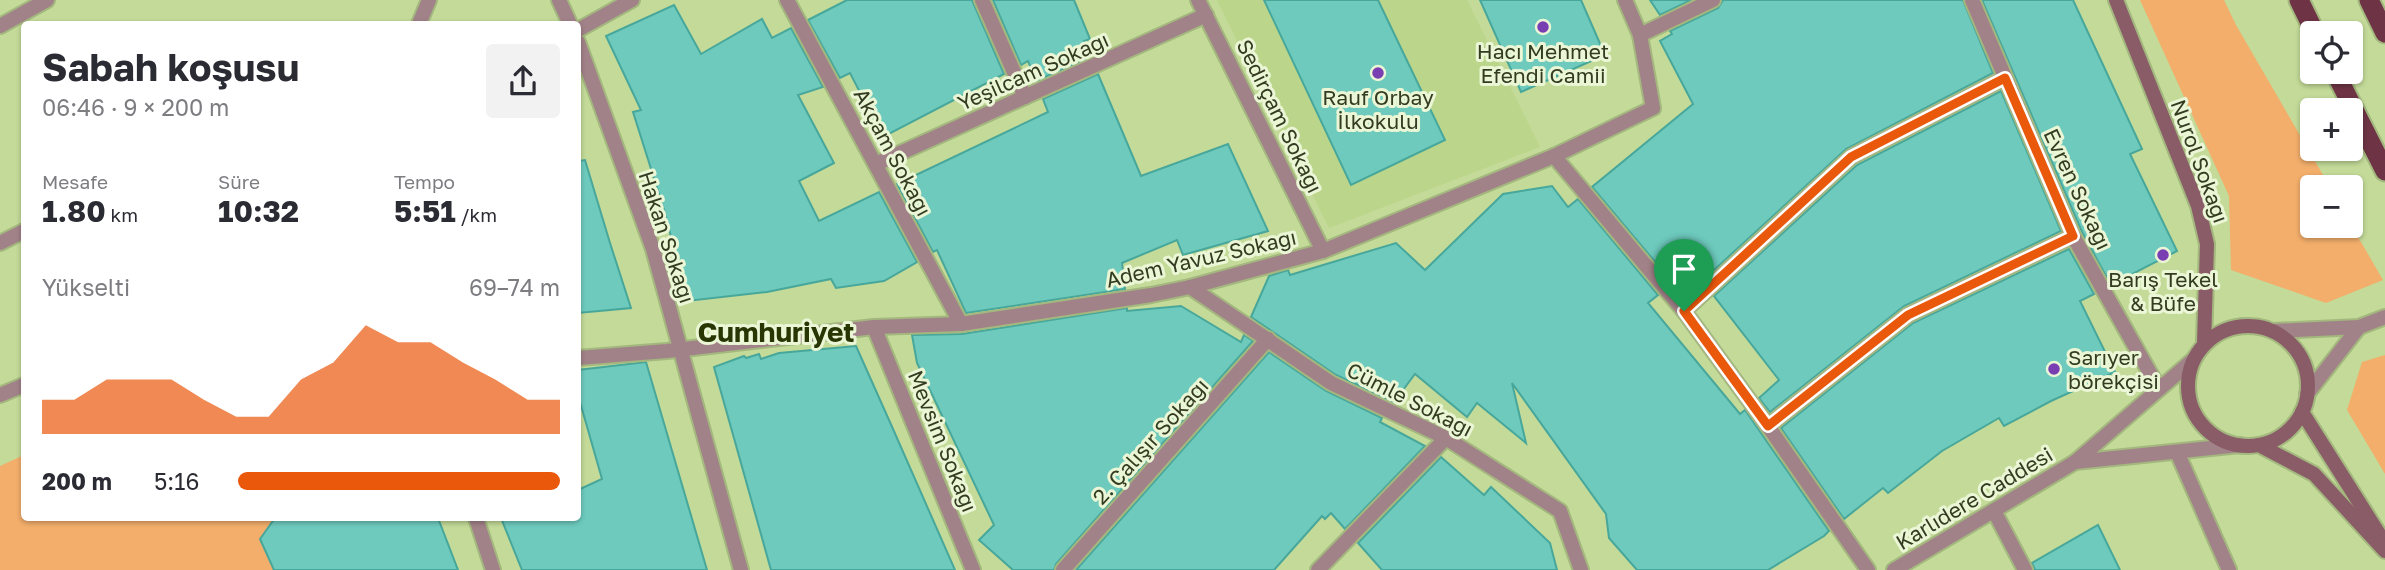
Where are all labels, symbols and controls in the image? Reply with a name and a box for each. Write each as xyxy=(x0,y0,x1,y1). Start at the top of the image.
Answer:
marker: Hacı Mehmet Efendi Camii xyxy=(1535,19,1551,35)
map controls xyxy=(2300,21,2363,238)
button: locate xyxy=(2300,21,2363,84)
street label: Yeşilcam Sokağı xyxy=(954,26,1112,116)
street label: Sedirçam Sokağı xyxy=(1232,35,1328,197)
place label: Hacı Mehmet Efendi Camii xyxy=(1477,38,1609,88)
text: Sabah koşusu xyxy=(42,44,299,89)
button: share xyxy=(486,44,560,118)
marker: Rauf Orbay İlkokulu xyxy=(1370,65,1386,81)
street label: Akçam Sokağı xyxy=(848,84,938,220)
place label: Rauf Orbay İlkokulu xyxy=(1322,84,1434,134)
text: 06:46 · 9 × 200 m xyxy=(42,93,229,121)
street label: Nurol Sokağı xyxy=(2166,96,2234,226)
button: + xyxy=(2300,98,2363,161)
street label: Evren Sokağı xyxy=(2039,124,2117,254)
street label: Hakan Sokağı xyxy=(633,168,701,306)
text: Mesafe xyxy=(42,170,108,193)
text: Süre xyxy=(218,170,260,193)
text: Tempo xyxy=(394,170,455,193)
button: − xyxy=(2300,175,2363,238)
text: 1.80 xyxy=(42,193,106,229)
text: 10:32 xyxy=(218,193,299,229)
text: 5:51 xyxy=(394,193,456,229)
text: km xyxy=(106,203,138,226)
text: /km xyxy=(456,203,497,226)
street label: Adem Yavuz Sokağı xyxy=(1103,223,1299,293)
pin xyxy=(1654,239,1714,311)
marker: Barış Tekel & Büfe xyxy=(2155,247,2171,263)
icon: arrive xyxy=(1665,250,1703,288)
place label: Barış Tekel & Büfe xyxy=(2108,266,2218,316)
text: Yükselti xyxy=(42,273,130,301)
text: 69–74 m xyxy=(469,273,560,301)
district label: Cumhuriyet xyxy=(697,315,855,348)
place label: Sarıyer börekçisi xyxy=(2068,344,2159,394)
street label: Cümle Sokağı xyxy=(1343,356,1477,442)
marker: Sarıyer börekçisi xyxy=(2046,361,2062,377)
street label: Mevsim Sokağı xyxy=(903,366,983,516)
street label: 2. Çalışır Sokağı xyxy=(1087,373,1213,509)
street label: Karlıdere Caddesi xyxy=(1891,441,2057,555)
text: 200 m xyxy=(42,467,112,495)
text: 5:16 xyxy=(154,467,199,495)

